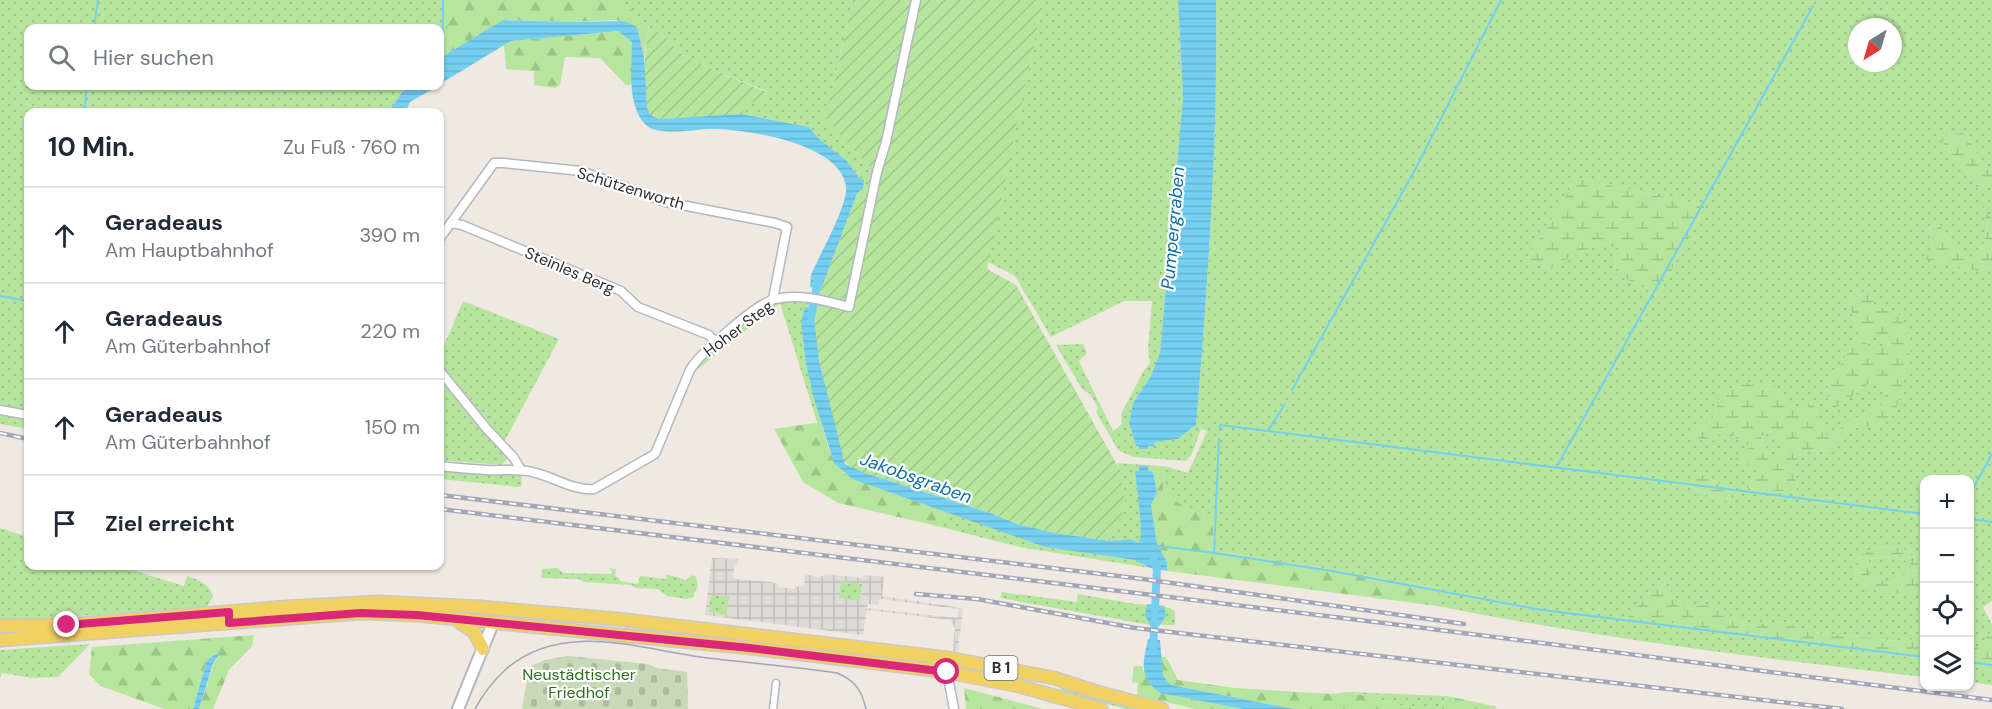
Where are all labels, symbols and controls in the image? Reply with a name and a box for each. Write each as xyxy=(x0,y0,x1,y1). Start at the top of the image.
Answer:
north arrow xyxy=(1848,18,1902,72)
search box xyxy=(24,24,444,90)
icon: search xyxy=(45,41,78,74)
text: Hier suchen xyxy=(93,43,214,72)
text: 10 Min. xyxy=(48,130,135,164)
text: Zu Fuß · 760 m xyxy=(283,134,420,160)
street label: Schützenworth xyxy=(574,162,687,215)
water label: Pumpergraben xyxy=(1156,166,1190,290)
text: Geradeaus xyxy=(105,208,223,237)
icon: ahead xyxy=(48,219,81,252)
text: 390 m xyxy=(359,222,420,248)
text: Am Hauptbahnhof xyxy=(105,237,274,263)
street label: Steinles Berg xyxy=(522,242,618,299)
street label: Hoher Steg xyxy=(699,295,777,362)
text: Geradeaus xyxy=(105,304,223,333)
icon: ahead xyxy=(48,315,81,348)
text: 220 m xyxy=(360,318,420,344)
text: Am Güterbahnhof xyxy=(105,333,271,359)
text: Geradeaus xyxy=(105,400,223,429)
icon: ahead xyxy=(48,411,81,444)
text: 150 m xyxy=(365,414,420,440)
text: Am Güterbahnhof xyxy=(105,429,271,455)
water label: Jakobsgraben xyxy=(857,447,975,509)
map controls xyxy=(1920,475,1974,691)
button: + xyxy=(1920,475,1974,529)
icon: arrive xyxy=(48,507,81,540)
text: Ziel erreicht xyxy=(105,509,235,538)
button: − xyxy=(1920,529,1974,583)
button: locate xyxy=(1920,583,1974,637)
route end xyxy=(53,611,79,637)
button: layers xyxy=(1920,637,1974,691)
road number: B 1 xyxy=(984,656,1018,680)
route start xyxy=(933,658,959,684)
park label: Neustädtischer Friedhof xyxy=(522,664,636,703)

